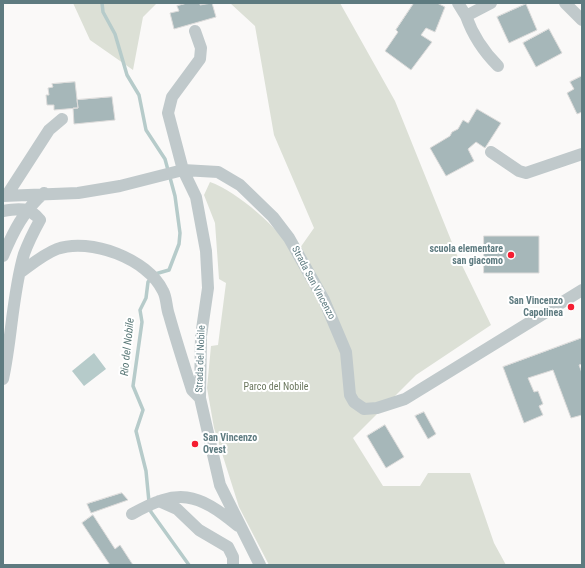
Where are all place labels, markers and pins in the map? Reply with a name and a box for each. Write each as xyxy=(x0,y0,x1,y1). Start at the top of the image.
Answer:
place label: scuola elementare san giacomo xyxy=(429,243,503,266)
marker: scuola elementare san giacomo xyxy=(506,250,516,260)
place label: San Vincenzo Capolinea xyxy=(509,295,563,318)
marker: San Vincenzo Capolinea xyxy=(566,302,576,312)
place label: San Vincenzo Ovest xyxy=(203,432,257,456)
marker: San Vincenzo Ovest xyxy=(190,439,200,449)

